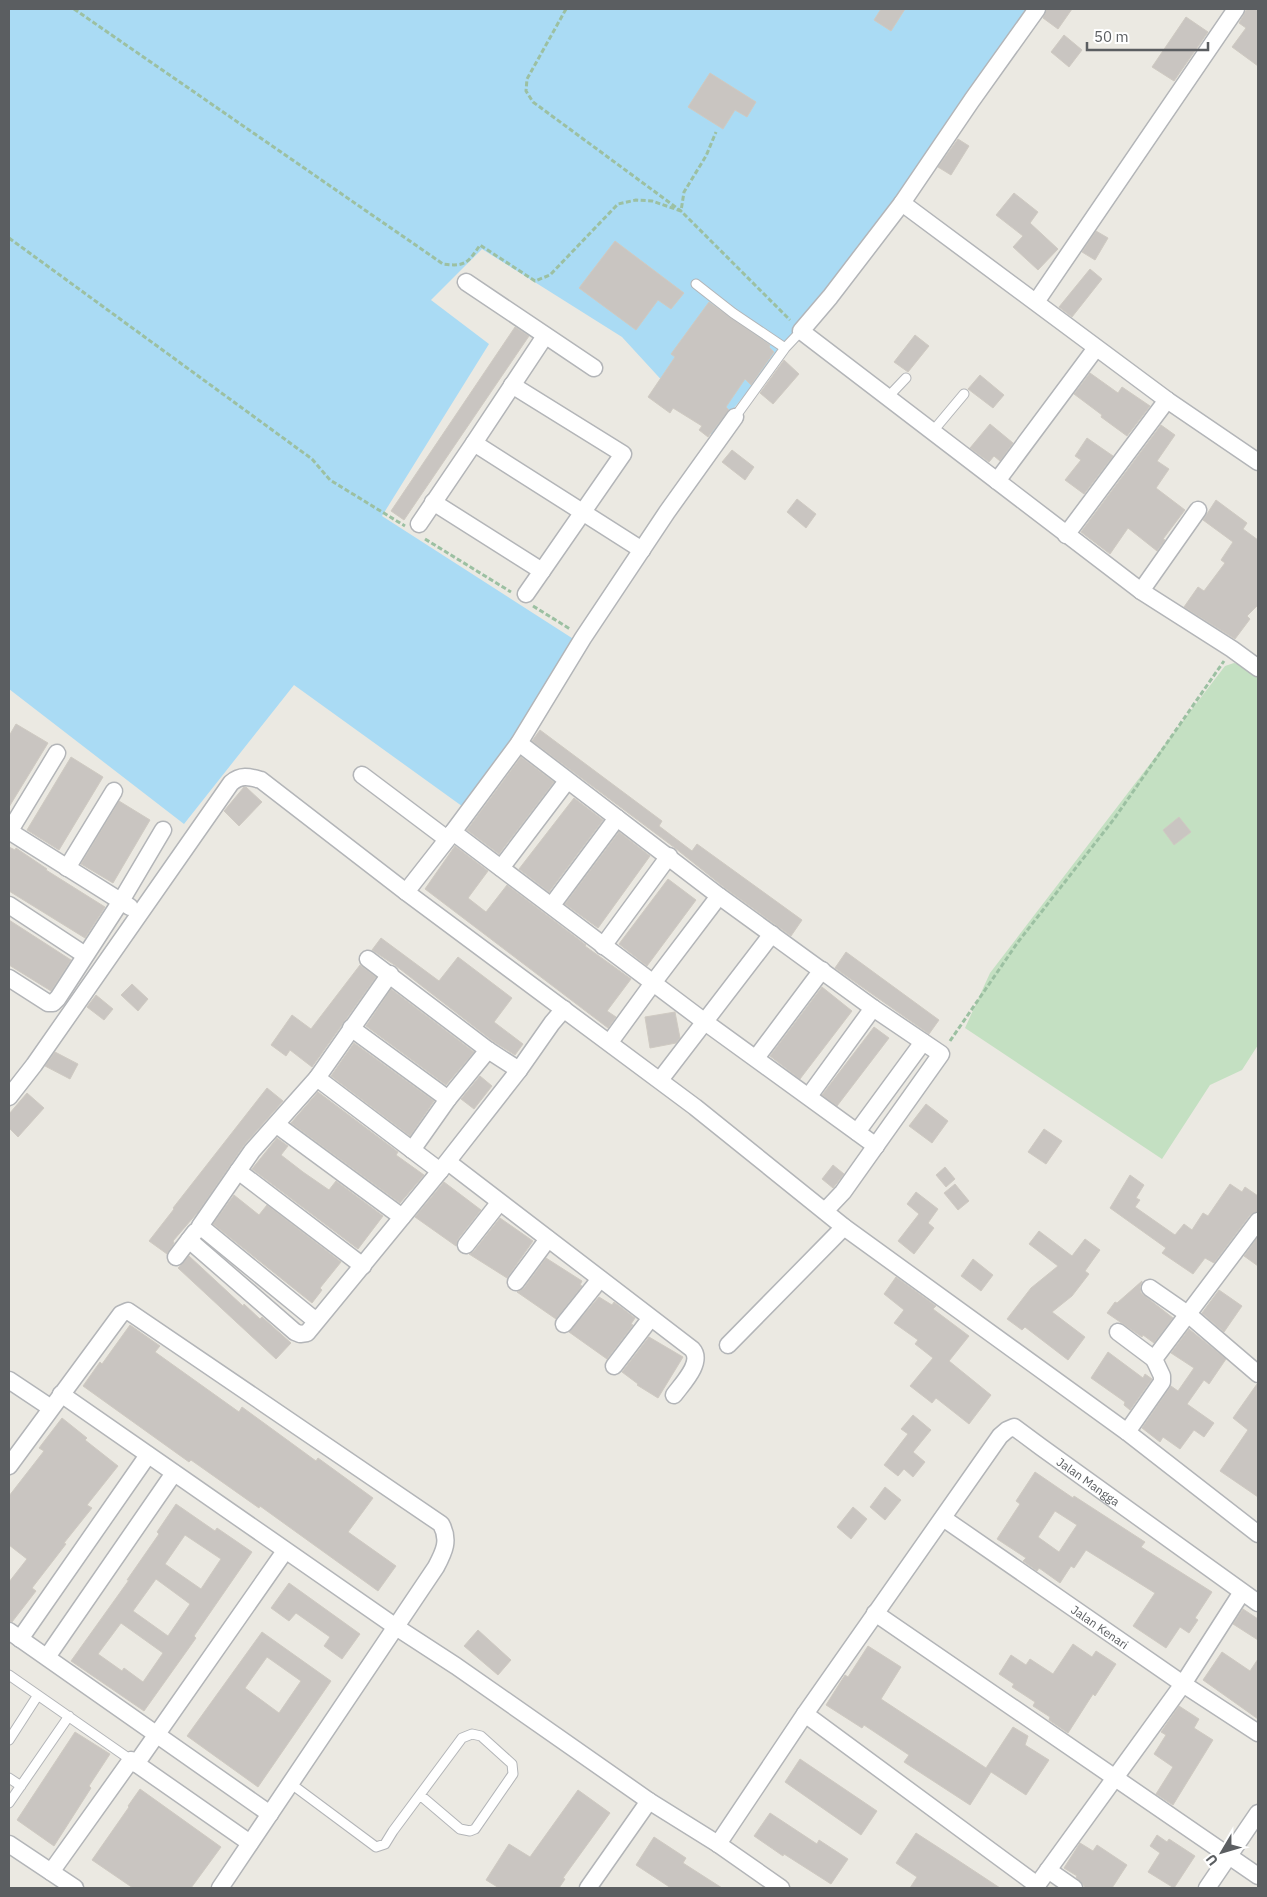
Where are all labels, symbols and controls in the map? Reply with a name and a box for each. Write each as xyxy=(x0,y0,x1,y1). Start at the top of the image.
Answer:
scale bar xyxy=(1087,20,1208,52)
text: 50 m xyxy=(1094,27,1129,46)
street label: Jalan Mangga xyxy=(1054,1453,1123,1509)
street label: Jalan Kenari xyxy=(1068,1602,1132,1652)
north arrow xyxy=(1197,1827,1247,1877)
text: U xyxy=(1202,1851,1222,1869)

